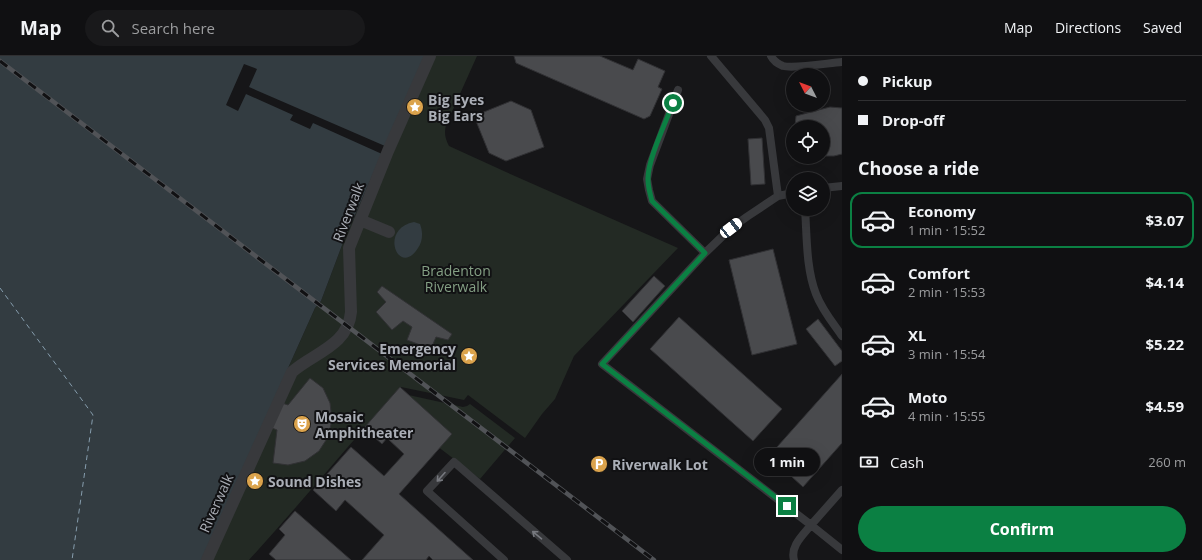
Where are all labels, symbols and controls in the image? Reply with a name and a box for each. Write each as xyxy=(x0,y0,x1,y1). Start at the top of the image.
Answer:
search box xyxy=(85,10,365,46)
text: Map xyxy=(20,15,61,41)
icon: search xyxy=(99,17,121,39)
text: Search here xyxy=(131,18,215,38)
text: Map xyxy=(1004,18,1033,37)
text: Directions xyxy=(1055,18,1121,37)
text: Saved xyxy=(1143,18,1182,37)
north arrow xyxy=(786,68,830,112)
map controls xyxy=(786,68,830,216)
text: Pickup xyxy=(882,71,932,91)
place label: Big Eyes Big Ears xyxy=(428,90,484,125)
route start xyxy=(664,94,682,112)
place icon: Big Eyes Big Ears xyxy=(405,97,425,117)
text: Drop-off xyxy=(882,110,944,130)
button: locate xyxy=(786,120,830,164)
text: Choose a ride xyxy=(858,156,979,180)
button: layers xyxy=(786,172,830,216)
street label: Riverwalk xyxy=(328,179,368,244)
text: Economy xyxy=(908,201,976,221)
icon: car xyxy=(860,202,896,238)
text: $3.07 xyxy=(1145,210,1184,230)
car xyxy=(718,216,744,240)
text: 1 min · 15:52 xyxy=(908,221,985,239)
park label: Bradenton Riverwalk xyxy=(421,261,491,296)
text: Comfort xyxy=(908,263,970,283)
icon: car xyxy=(860,264,896,300)
text: $4.14 xyxy=(1145,272,1184,292)
text: 2 min · 15:53 xyxy=(908,283,985,301)
text: XL xyxy=(908,325,926,345)
icon: car xyxy=(860,326,896,362)
text: $5.22 xyxy=(1145,334,1184,354)
place label: Emergency Services Memorial xyxy=(328,339,456,374)
text: 3 min · 15:54 xyxy=(908,345,985,363)
place icon: Emergency Services Memorial xyxy=(459,346,479,366)
text: Moto xyxy=(908,387,947,407)
icon: car xyxy=(860,388,896,424)
text: $4.59 xyxy=(1145,396,1184,416)
place label: Mosaic Amphitheater xyxy=(315,407,414,442)
text: 4 min · 15:55 xyxy=(908,407,985,425)
theatre icon: Mosaic Amphitheater xyxy=(292,414,312,434)
callout: 1 min xyxy=(754,448,820,476)
icon: cash xyxy=(858,451,880,473)
text: Cash xyxy=(890,452,924,472)
text: 1 min xyxy=(769,453,805,471)
text: 260 m xyxy=(1148,453,1186,471)
parking icon: Riverwalk Lot xyxy=(589,454,609,474)
place label: Riverwalk Lot xyxy=(612,455,708,474)
street label: Riverwalk xyxy=(195,470,238,535)
place icon: Sound Dishes xyxy=(245,471,265,491)
place label: Sound Dishes xyxy=(268,472,361,491)
one-way arrow xyxy=(436,472,445,482)
route end xyxy=(778,497,796,515)
button: Confirm xyxy=(858,506,1186,552)
one-way arrow xyxy=(532,530,542,539)

